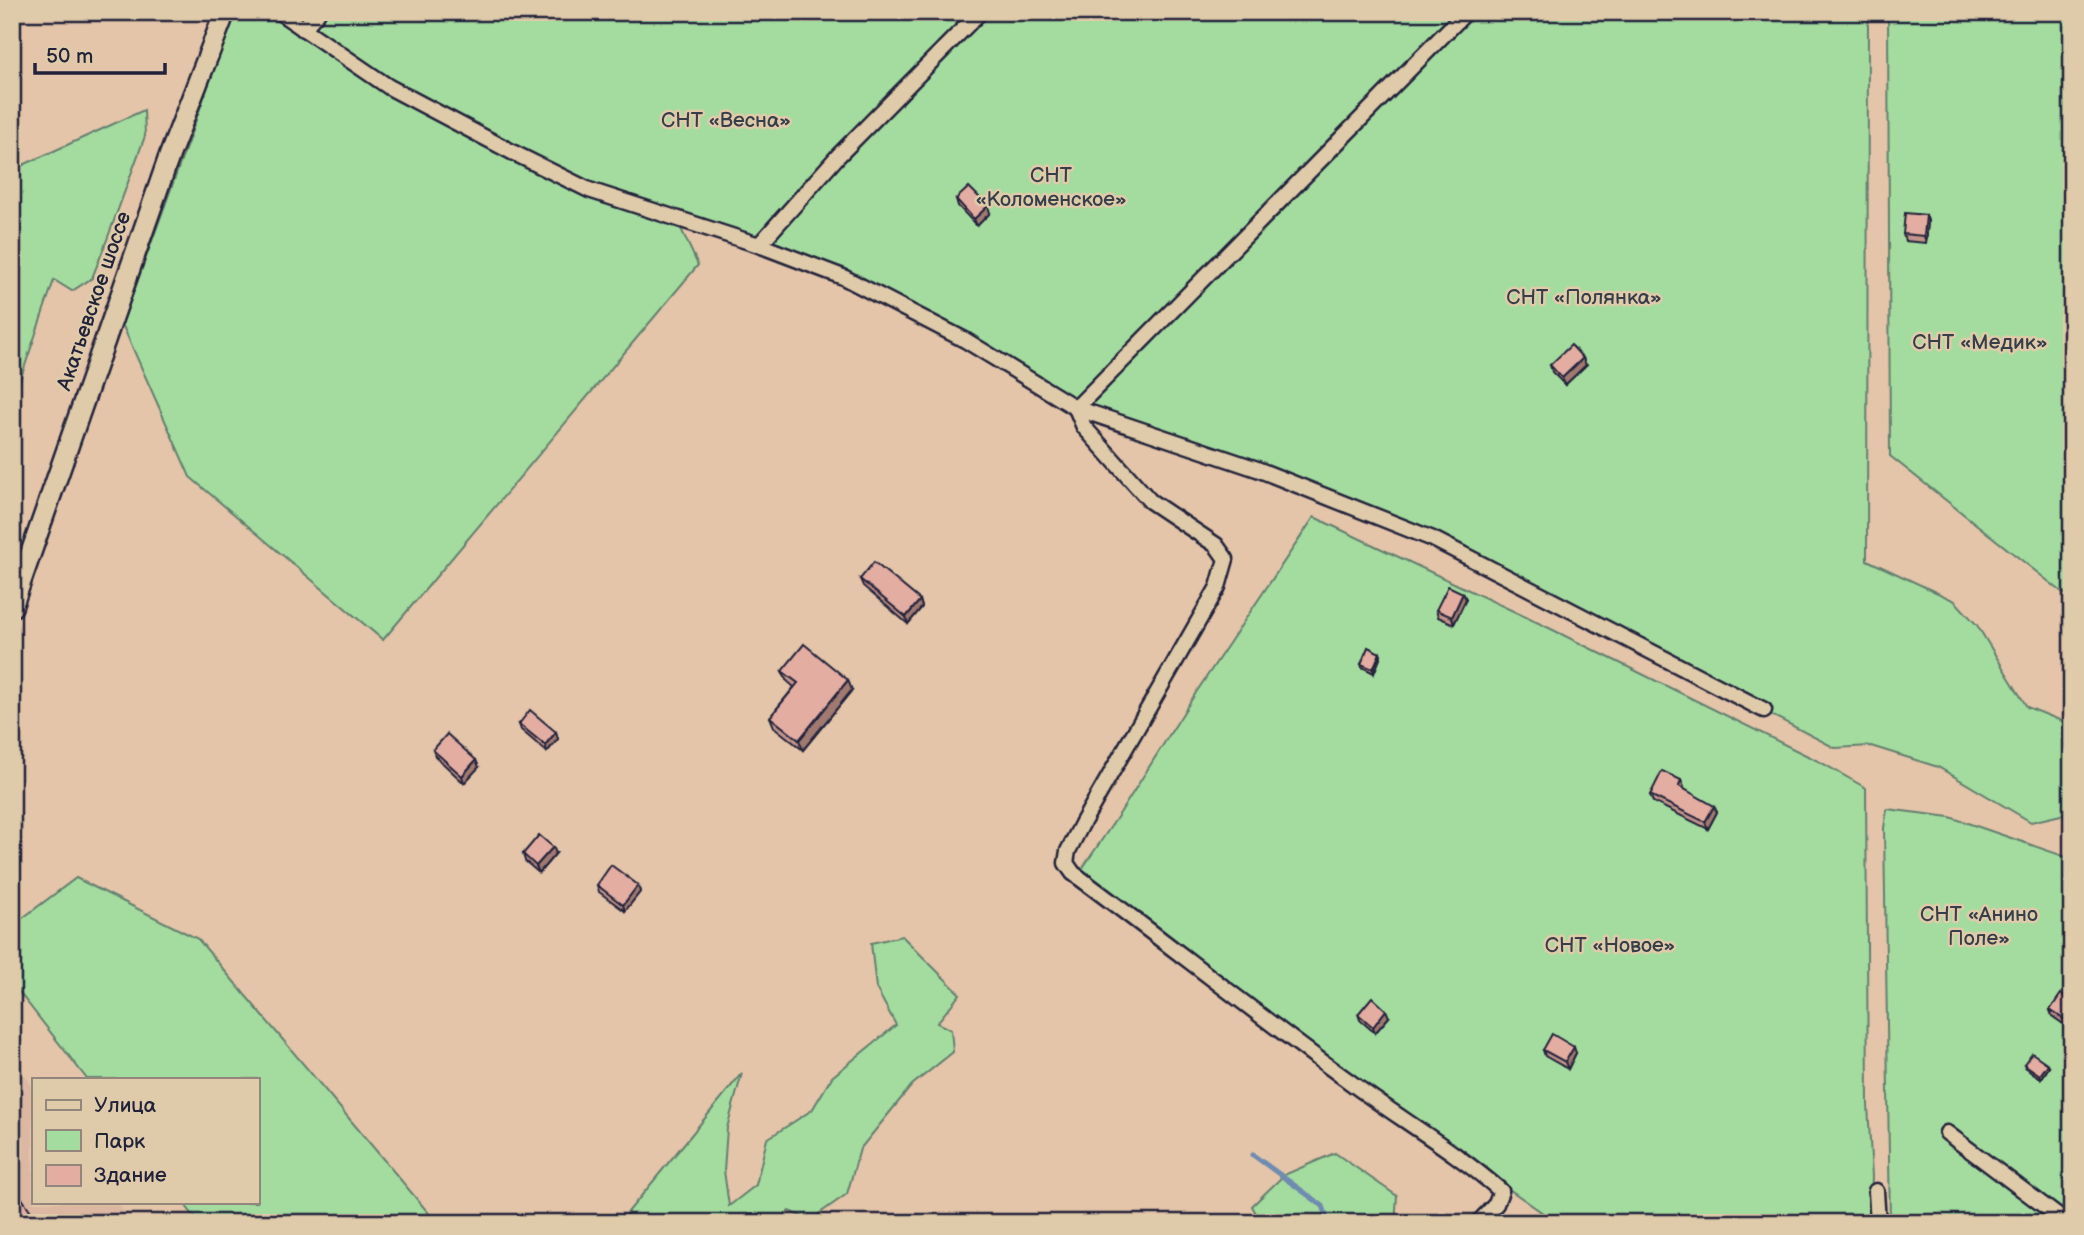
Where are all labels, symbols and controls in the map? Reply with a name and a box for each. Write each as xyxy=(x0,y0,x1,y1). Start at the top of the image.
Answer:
scale bar xyxy=(35,32,164,76)
text: 50 m xyxy=(46,44,93,69)
park label: СНТ «Весна» xyxy=(661,108,791,133)
park label: СНТ «Коломенское» xyxy=(975,163,1127,212)
street label: Акатьевское шоссе xyxy=(51,208,136,395)
park label: СНТ «Полянка» xyxy=(1506,285,1662,310)
park label: СНТ «Медик» xyxy=(1912,330,2048,355)
park label: СНТ «Анино Поле» xyxy=(1920,902,2038,951)
park label: СНТ «Новое» xyxy=(1545,933,1675,958)
legend xyxy=(32,1078,259,1204)
text: Улица xyxy=(94,1093,157,1118)
text: Парк xyxy=(94,1129,145,1154)
text: Здание xyxy=(94,1163,167,1188)

